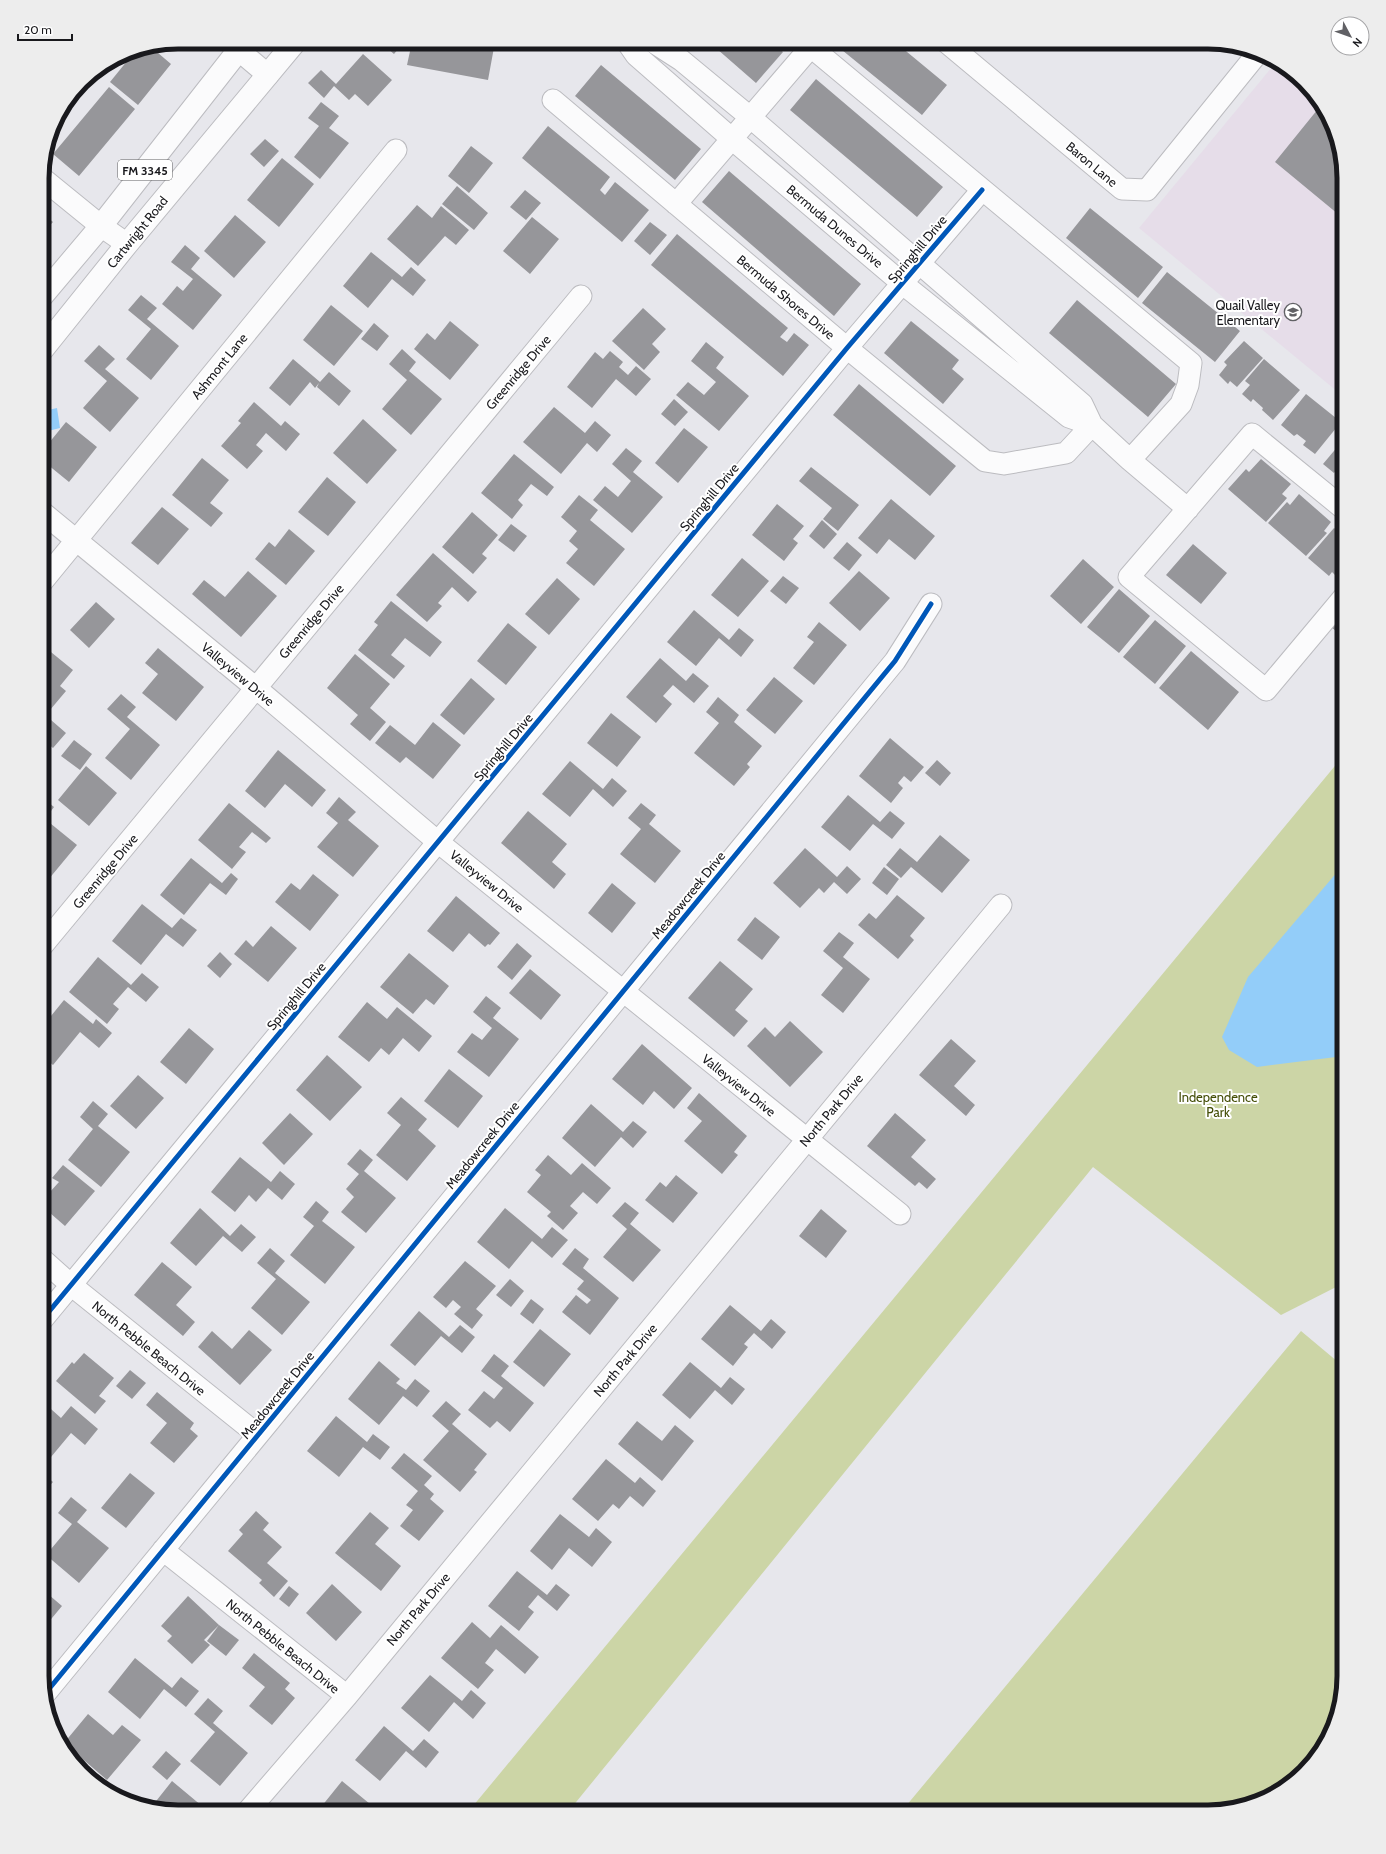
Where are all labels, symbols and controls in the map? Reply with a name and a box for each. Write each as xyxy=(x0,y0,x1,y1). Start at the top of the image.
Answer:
scale bar xyxy=(18,16,72,42)
north arrow xyxy=(1330,16,1370,56)
text: 20 m xyxy=(24,22,52,37)
text: N xyxy=(1350,35,1365,50)
street label: Baron Lane xyxy=(1063,138,1121,190)
road number: FM 3345 xyxy=(118,160,172,180)
street label: Bermuda Dunes Drive xyxy=(784,181,887,271)
street label: Cartwright Road xyxy=(103,193,171,271)
street label: Springhill Drive xyxy=(884,212,950,286)
street label: Bermuda Shores Drive xyxy=(734,251,838,343)
place label: Quail Valley Elementary xyxy=(1215,297,1280,328)
school or university icon: Quail Valley Elementary xyxy=(1283,302,1303,322)
street label: Ashmont Lane xyxy=(188,330,251,402)
street label: Greenridge Drive xyxy=(482,331,554,413)
street label: Springhill Drive xyxy=(676,460,742,534)
street label: Greenridge Drive xyxy=(275,580,347,662)
street label: Valleyview Drive xyxy=(198,639,278,709)
street label: Springhill Drive xyxy=(470,710,536,784)
street label: Greenridge Drive xyxy=(69,830,141,912)
street label: Valleyview Drive xyxy=(447,846,527,916)
street label: Meadowcreek Drive xyxy=(648,848,728,942)
street label: Springhill Drive xyxy=(263,959,329,1033)
street label: Valleyview Drive xyxy=(699,1050,779,1120)
street label: North Park Drive xyxy=(796,1070,866,1150)
park label: Independence Park xyxy=(1178,1089,1258,1120)
street label: Meadowcreek Drive xyxy=(442,1098,522,1192)
street label: North Pebble Beach Drive xyxy=(89,1297,209,1399)
street label: North Park Drive xyxy=(590,1320,660,1400)
street label: Meadowcreek Drive xyxy=(237,1348,317,1442)
street label: North Park Drive xyxy=(383,1569,453,1649)
street label: North Pebble Beach Drive xyxy=(223,1595,343,1697)

